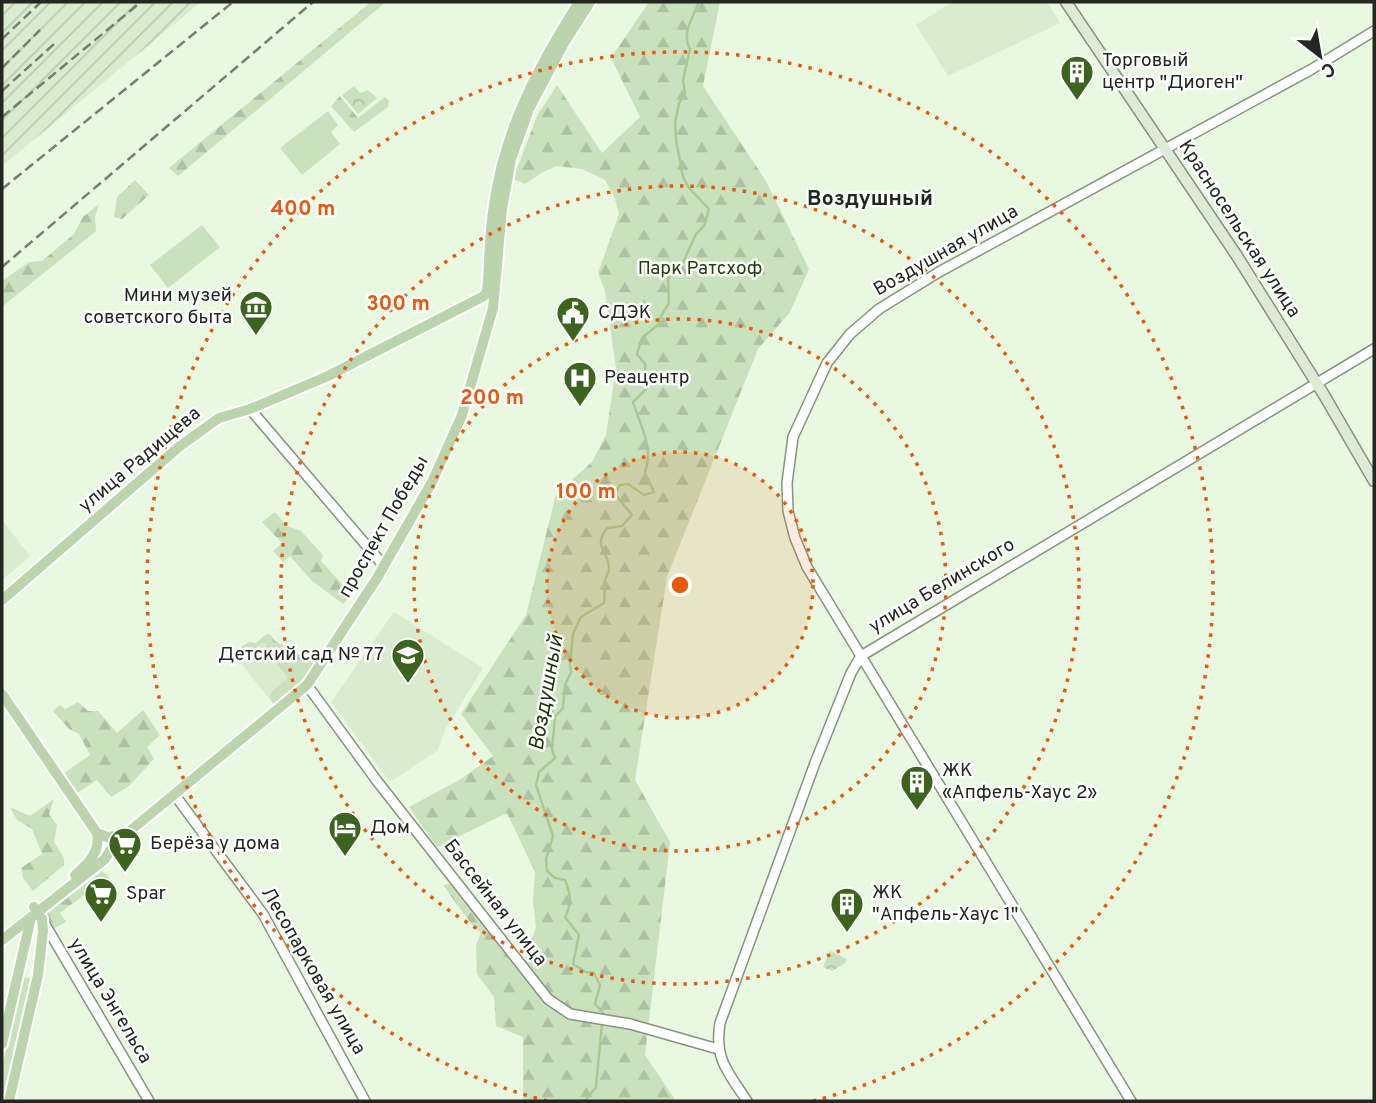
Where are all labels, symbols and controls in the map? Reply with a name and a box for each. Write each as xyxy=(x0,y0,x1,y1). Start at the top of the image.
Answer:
north arrow xyxy=(1285,21,1355,91)
place label: Торговый центр "Диоген" xyxy=(1102,49,1243,95)
building icon: Торговый центр "Диоген" xyxy=(1058,53,1096,102)
text: С xyxy=(1316,55,1339,82)
street label: Красносельская улица xyxy=(1173,136,1305,322)
district label: Воздушный xyxy=(807,186,933,213)
text: 400 m xyxy=(271,196,335,223)
street label: Воздушная улица xyxy=(869,200,1023,302)
park label: Парк Ратсхоф xyxy=(638,257,762,281)
place label: Мини музей советского быта xyxy=(84,284,232,330)
museum icon: Мини музей советского быта xyxy=(237,288,275,337)
text: 300 m xyxy=(366,291,430,318)
public building icon: СДЭК xyxy=(554,294,592,343)
place label: СДЭК xyxy=(598,301,651,325)
hospital icon: Реацентр xyxy=(561,359,599,408)
place label: Реацентр xyxy=(604,366,690,390)
text: 200 m xyxy=(460,385,524,412)
street label: улица Радищева xyxy=(74,402,206,518)
street label: проспект Победы xyxy=(334,452,434,602)
text: 100 m xyxy=(556,479,616,506)
street label: улица Белинского xyxy=(865,533,1019,639)
centre of rings xyxy=(668,573,692,597)
water label: Воздушный xyxy=(524,632,571,753)
school or university icon: Детский сад № 77 xyxy=(389,636,427,685)
place label: Детский сад № 77 xyxy=(218,643,384,667)
place label: ЖК «Апфель-Хаус 2» xyxy=(942,759,1098,805)
building icon: ЖК «Апфель-Хаус 2» xyxy=(898,763,936,812)
hotel icon: Дом xyxy=(326,809,364,858)
place label: Дом xyxy=(370,816,410,840)
supermarket icon: Берёза у дома xyxy=(106,825,144,874)
place label: Берёза у дома xyxy=(150,832,280,856)
street label: Бассейная улица xyxy=(438,835,552,971)
supermarket icon: Spar xyxy=(82,875,120,924)
place label: ЖК "Апфель-Хаус 1" xyxy=(872,881,1019,927)
place label: Spar xyxy=(126,882,167,906)
street label: Лесопарковая улица xyxy=(255,883,371,1059)
building icon: ЖК "Апфель-Хаус 1" xyxy=(828,885,866,934)
street label: улица Энгельса xyxy=(63,934,157,1068)

